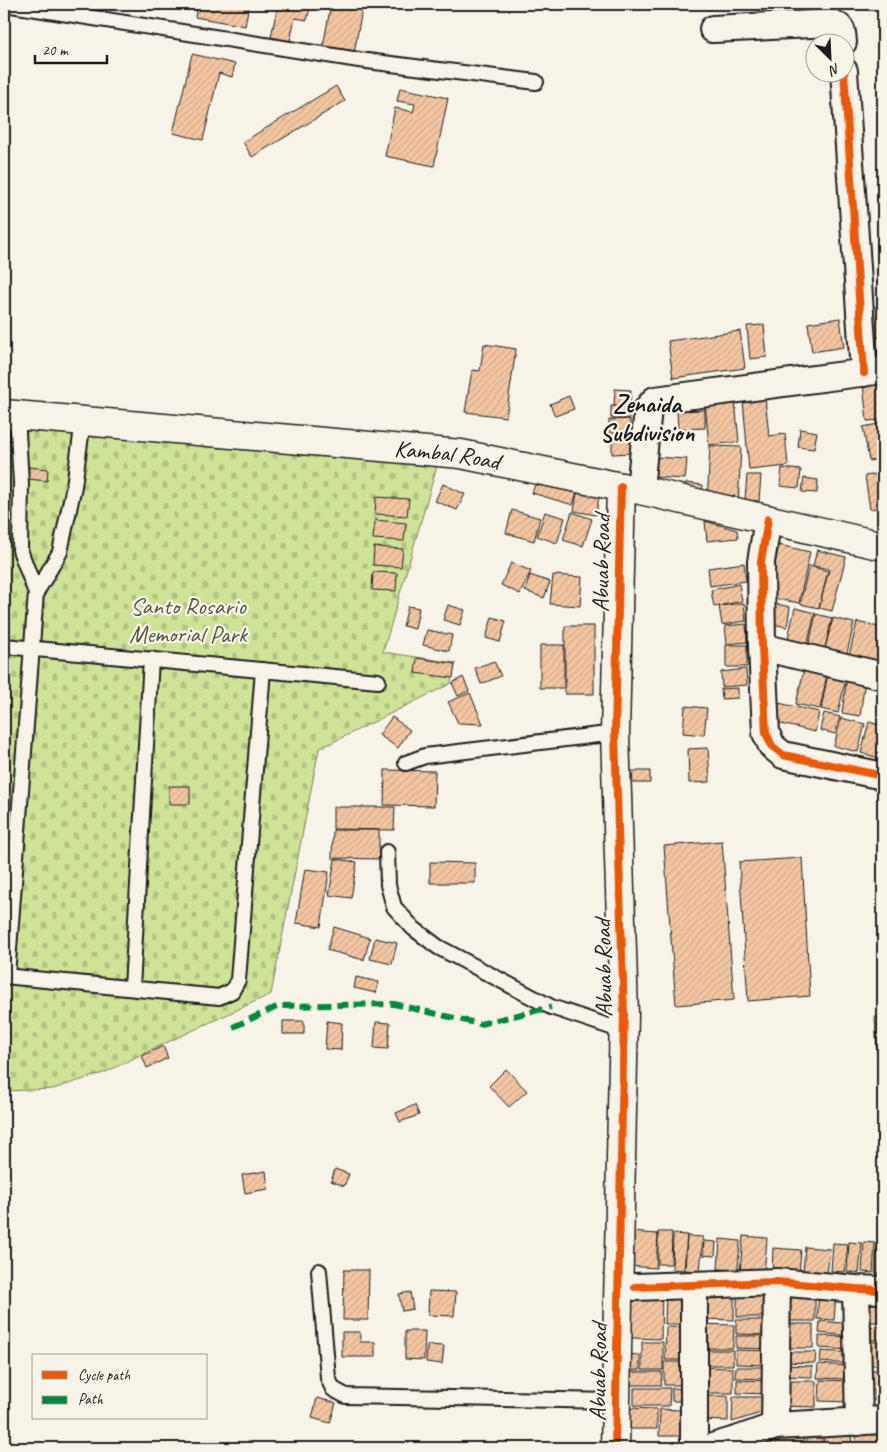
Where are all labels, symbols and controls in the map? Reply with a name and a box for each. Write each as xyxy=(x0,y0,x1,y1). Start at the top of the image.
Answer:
scale bar xyxy=(35,32,108,64)
north arrow xyxy=(804,32,854,82)
text: 20 m xyxy=(42,41,69,60)
text: N xyxy=(826,60,843,80)
district label: Zenaida Subdivision xyxy=(600,388,695,449)
street label: Kambal Road xyxy=(393,433,506,477)
street label: Abuab Road xyxy=(585,510,617,612)
park label: Santo Rosario Memorial Park xyxy=(129,591,249,649)
street label: Abuab Road xyxy=(587,915,619,1017)
street label: Abuab Road xyxy=(582,1319,614,1421)
legend xyxy=(32,1354,208,1420)
text: Cycle path xyxy=(78,1366,130,1385)
text: Path xyxy=(78,1390,104,1409)

